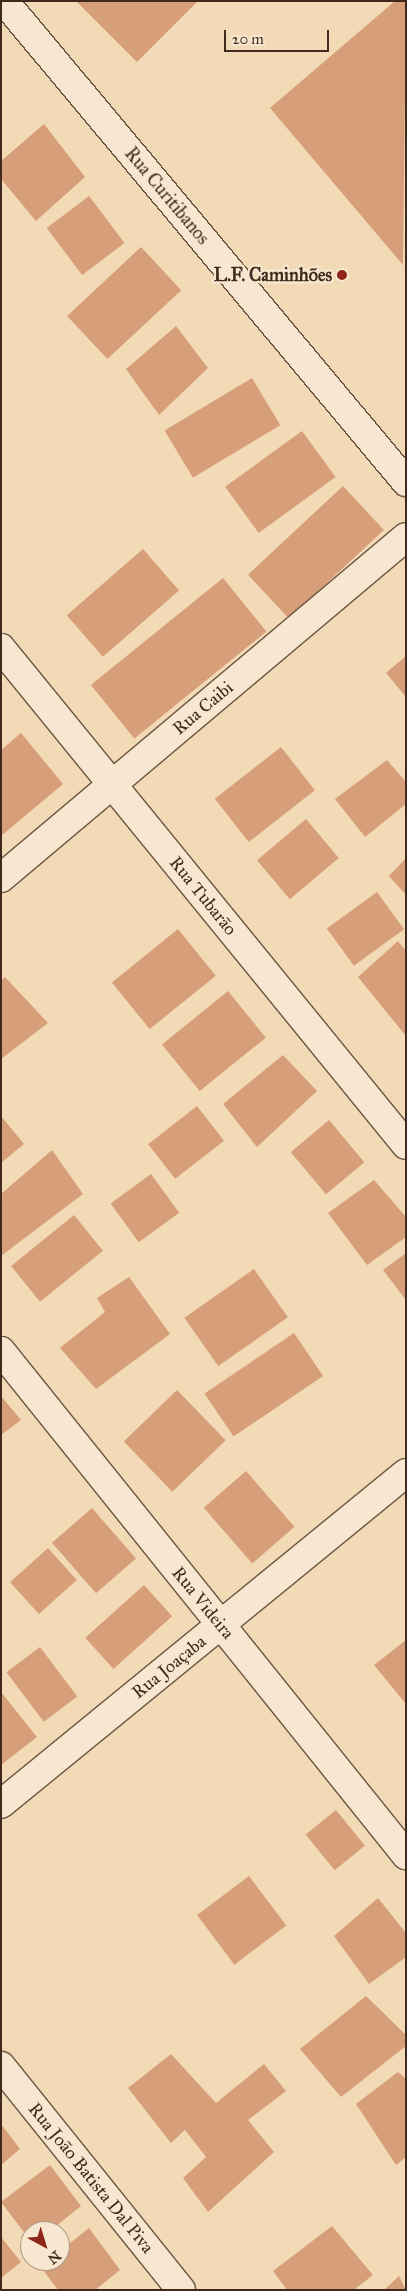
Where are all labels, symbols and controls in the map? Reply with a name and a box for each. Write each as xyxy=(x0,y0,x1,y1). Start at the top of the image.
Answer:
scale bar xyxy=(227,20,332,52)
text: 20 m xyxy=(232,30,264,48)
street label: Rua Curitibanos xyxy=(120,143,214,249)
place label: L.F. Caminhões xyxy=(214,264,332,286)
marker: L.F. Caminhões xyxy=(336,269,348,281)
street label: Rua Caibi xyxy=(168,677,238,739)
street label: Rua Tubarão xyxy=(165,852,241,940)
street label: Rua Videira xyxy=(167,1562,239,1644)
street label: Rua Joaçaba xyxy=(128,1631,210,1703)
street label: Rua João Batista Dal Piva xyxy=(24,2098,158,2258)
north arrow xyxy=(20,2221,70,2271)
text: N xyxy=(44,2247,64,2268)

